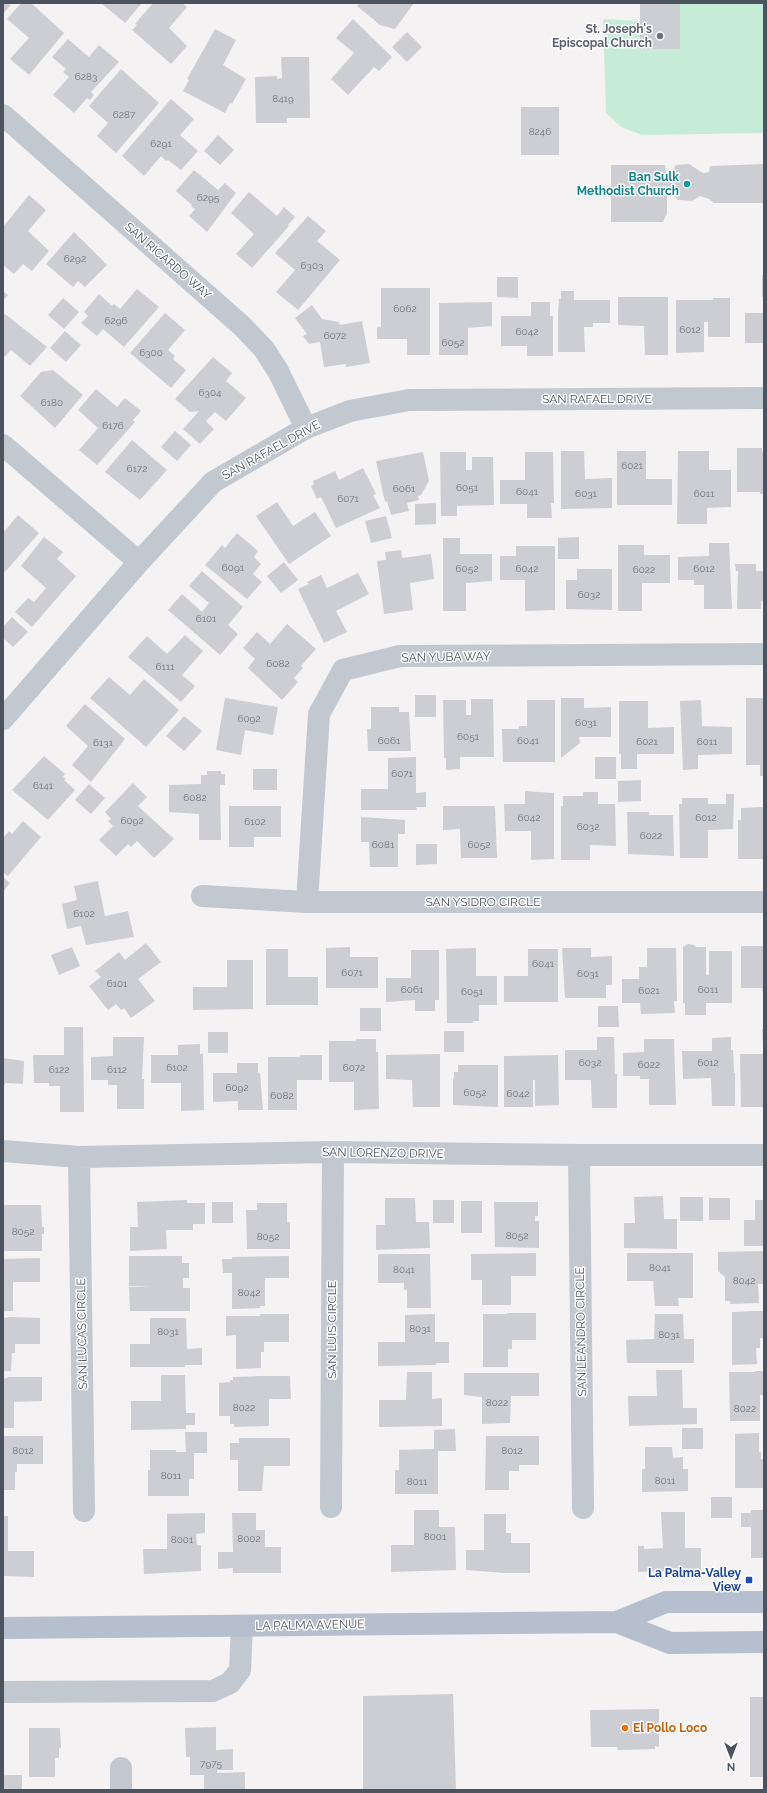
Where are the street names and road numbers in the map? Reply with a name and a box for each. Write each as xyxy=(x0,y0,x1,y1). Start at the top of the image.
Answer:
street label: SAN RICARDO WAY xyxy=(122,220,214,302)
street label: SAN RAFAEL DRIVE xyxy=(542,392,652,406)
street label: SAN RAFAEL DRIVE xyxy=(220,417,322,483)
street label: SAN YUBA WAY xyxy=(401,649,491,665)
street label: SAN YSIDRO CIRCLE xyxy=(426,895,540,909)
street label: SAN LORENZO DRIVE xyxy=(322,1145,444,1161)
street label: SAN LEANDRO CIRCLE xyxy=(573,1267,589,1397)
street label: SAN LUCAS CIRCLE xyxy=(74,1278,90,1390)
street label: SAN LUIS CIRCLE xyxy=(325,1281,339,1379)
street label: LA PALMA AVENUE xyxy=(255,1617,365,1633)

